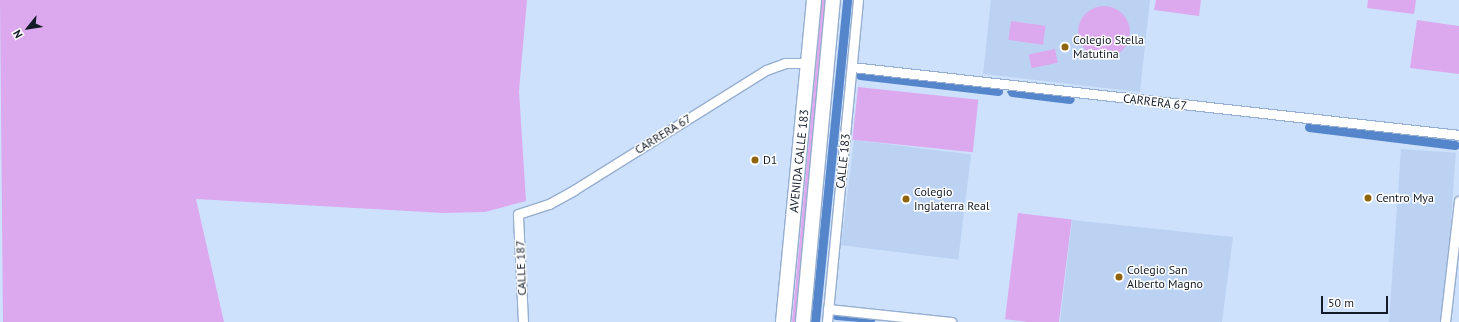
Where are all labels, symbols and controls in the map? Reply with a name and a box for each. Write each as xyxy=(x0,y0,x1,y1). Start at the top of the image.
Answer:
north arrow xyxy=(8,8,48,48)
text: N xyxy=(10,27,25,41)
place label: Colegio Stella Matutina xyxy=(1073,33,1144,61)
marker: Colegio Stella Matutina xyxy=(1060,42,1070,52)
street label: CARRERA 67 xyxy=(1122,91,1188,113)
street label: AVENIDA CALLE 183 xyxy=(786,108,812,214)
street label: CARRERA 67 xyxy=(632,111,694,157)
street label: CALLE 183 xyxy=(833,133,853,189)
place label: D1 xyxy=(763,153,777,167)
marker: D1 xyxy=(750,155,760,165)
place label: Colegio Inglaterra Real xyxy=(914,185,989,213)
place label: Centro Mya xyxy=(1376,191,1434,205)
marker: Centro Mya xyxy=(1363,193,1373,203)
marker: Colegio Inglaterra Real xyxy=(901,194,911,204)
street label: CALLE 187 xyxy=(513,240,529,296)
place label: Colegio San Alberto Magno xyxy=(1127,263,1203,291)
marker: Colegio San Alberto Magno xyxy=(1114,272,1124,282)
scale bar xyxy=(1323,288,1390,314)
text: 50 m xyxy=(1328,295,1354,310)

